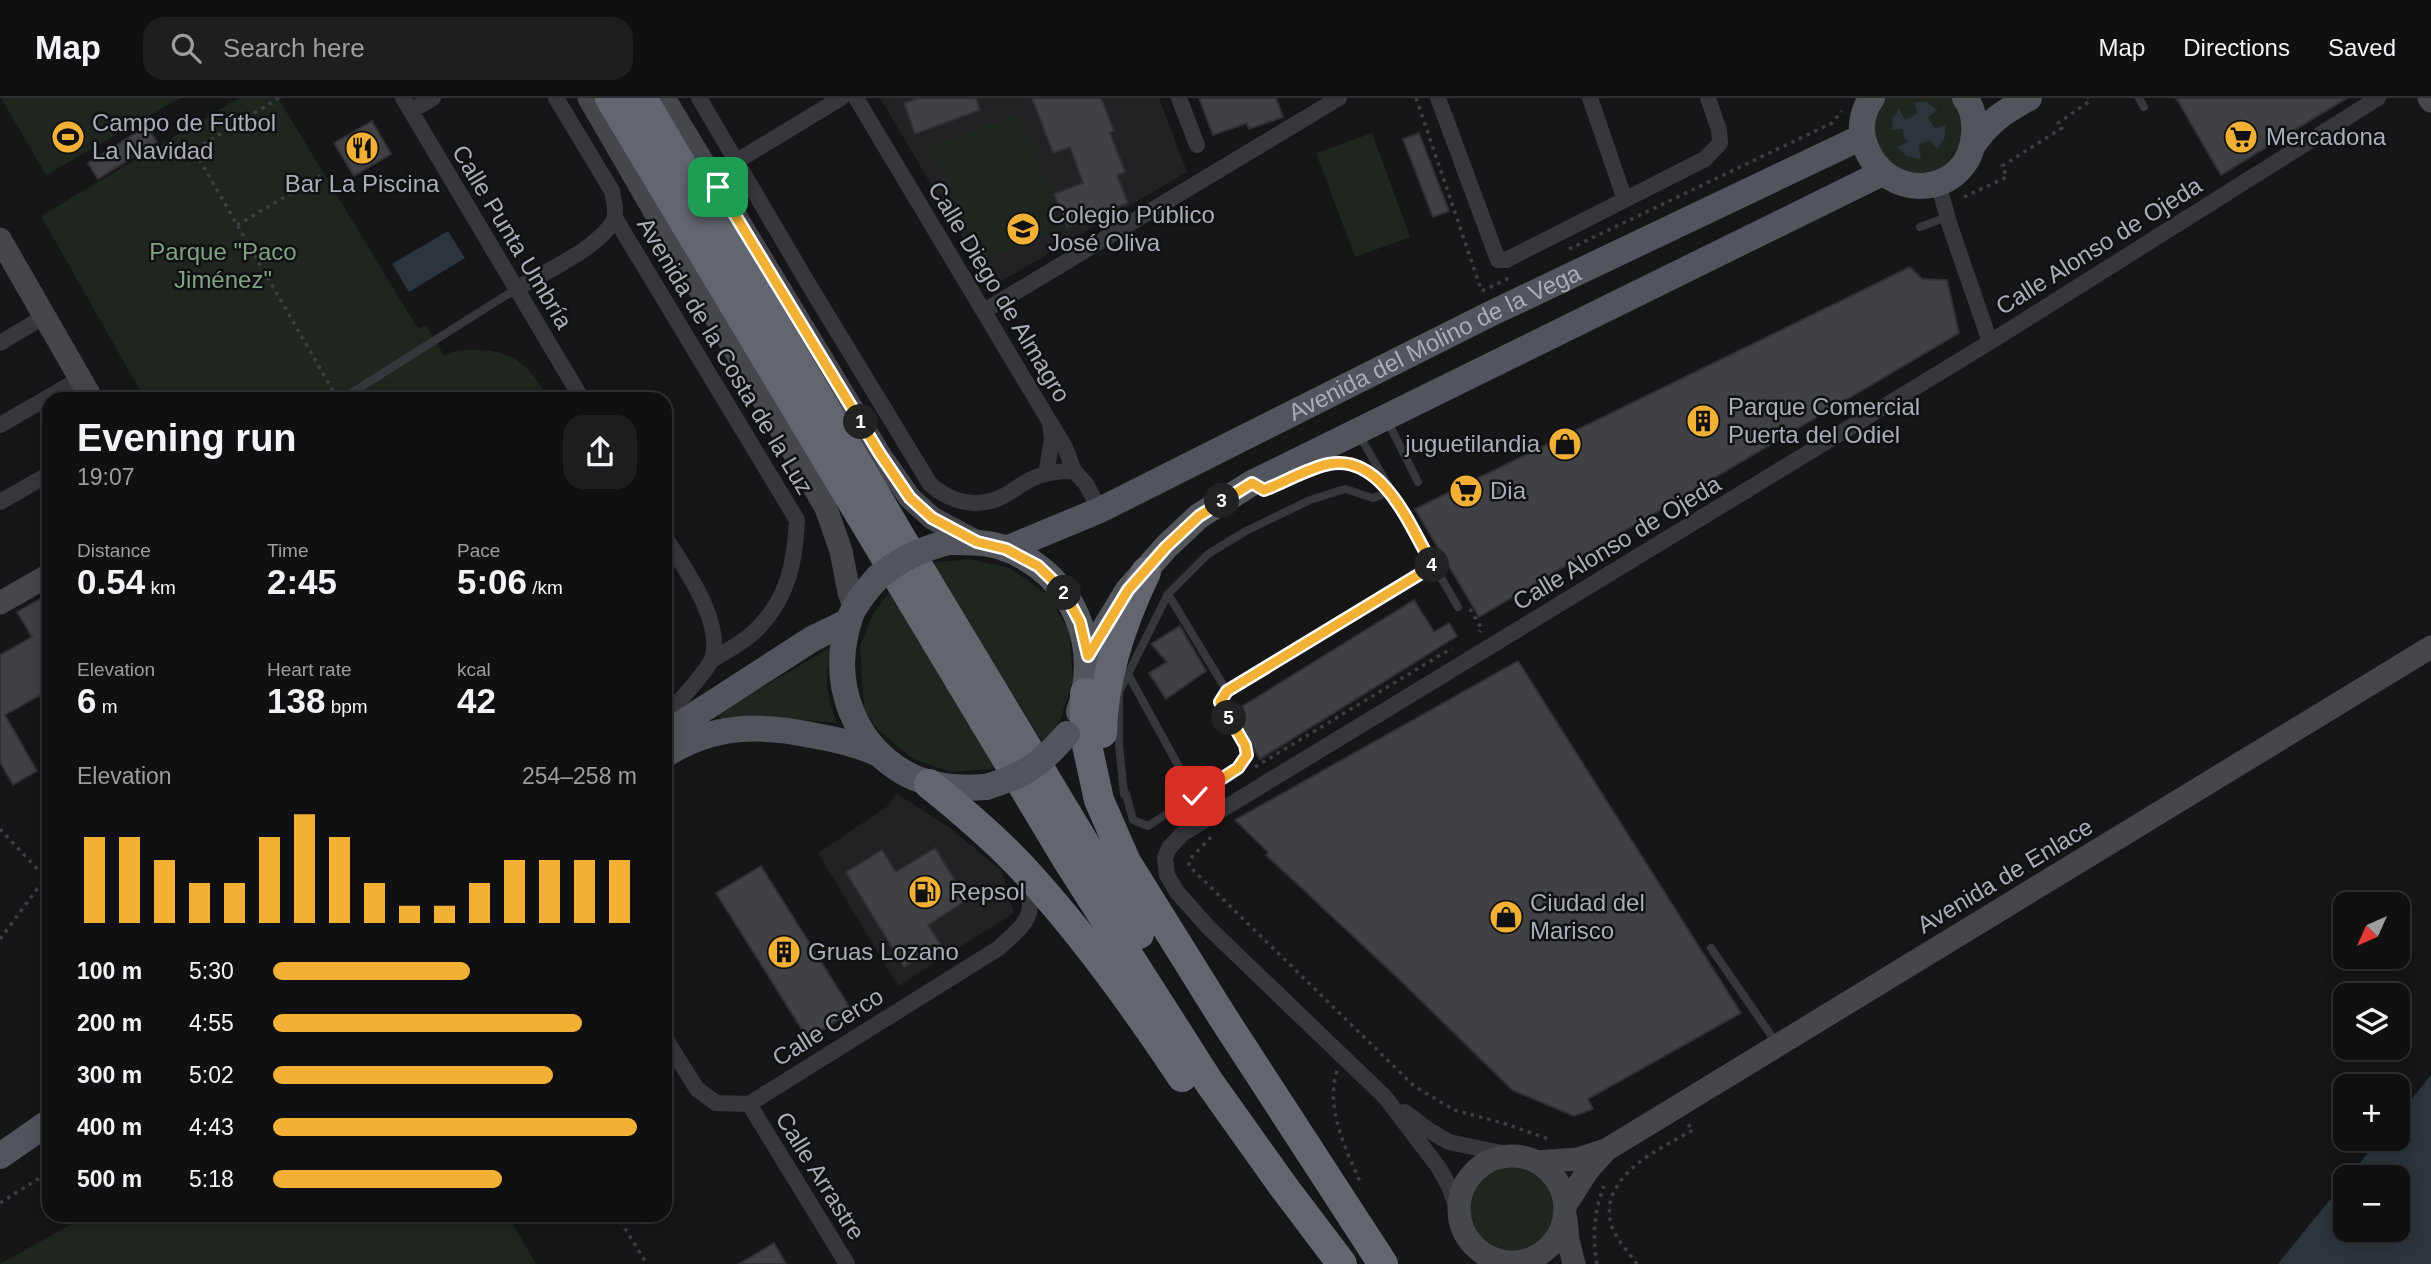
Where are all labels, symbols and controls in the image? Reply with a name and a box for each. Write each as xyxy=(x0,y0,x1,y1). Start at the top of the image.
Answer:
search box xyxy=(143,17,633,80)
text: Map xyxy=(35,29,101,66)
icon: search xyxy=(167,29,205,67)
text: Search here xyxy=(223,33,365,63)
text: Map xyxy=(2099,34,2145,61)
text: Directions xyxy=(2183,34,2290,61)
text: Saved xyxy=(2328,34,2396,61)
place label: Campo de Fútbol La Navidad xyxy=(92,109,276,164)
sports icon: Campo de Fútbol La Navidad xyxy=(49,118,87,156)
supermarket icon: Mercadona xyxy=(2222,118,2260,156)
place label: Mercadona xyxy=(2266,123,2387,150)
restaurant icon: Bar La Piscina xyxy=(343,129,381,167)
street label: Calle Punta Umbría xyxy=(447,140,578,334)
pin xyxy=(688,157,748,217)
icon: arrive xyxy=(699,168,737,206)
place label: Bar La Piscina xyxy=(285,170,440,197)
street label: Calle Alonso de Ojeda xyxy=(1991,171,2207,320)
street label: Calle Diego de Almagro xyxy=(923,177,1076,407)
place label: Colegio Público José Oliva xyxy=(1048,201,1215,256)
school or university icon: Colegio Público José Oliva xyxy=(1004,210,1042,248)
street label: Avenida de la Costa de la Luz xyxy=(632,212,819,499)
park label: Parque "Paco Jiménez" xyxy=(149,238,297,293)
street label: Avenida del Molino de la Vega xyxy=(1284,258,1586,426)
place label: Parque Comercial Puerta del Odiel xyxy=(1728,393,1920,448)
building icon: Parque Comercial Puerta del Odiel xyxy=(1684,402,1722,440)
pin: 1 xyxy=(844,404,878,440)
text: 1 xyxy=(855,411,866,432)
button: share xyxy=(563,415,637,489)
text: Evening run xyxy=(77,417,297,459)
shop icon: juguetilandia xyxy=(1546,425,1584,463)
place label: juguetilandia xyxy=(1404,430,1541,457)
text: 19:07 xyxy=(77,464,135,490)
street label: Calle Alonso de Ojeda xyxy=(1508,470,1726,615)
supermarket icon: Dia xyxy=(1447,472,1485,510)
place label: Dia xyxy=(1490,477,1527,504)
pin: 3 xyxy=(1204,484,1240,518)
text: 3 xyxy=(1216,490,1227,511)
text: Distance xyxy=(77,540,151,561)
text: Time xyxy=(267,540,309,561)
text: Pace xyxy=(457,540,500,561)
pin: 4 xyxy=(1414,547,1450,582)
text: 4 xyxy=(1426,554,1437,575)
text: 0.54 xyxy=(77,562,145,601)
text: 2:45 xyxy=(267,562,337,601)
text: 5:06 xyxy=(457,562,527,601)
pin: 2 xyxy=(1046,575,1082,610)
text: km xyxy=(145,577,176,598)
text: /km xyxy=(527,577,563,598)
text: 2 xyxy=(1058,582,1069,603)
text: Elevation xyxy=(77,659,155,680)
text: Heart rate xyxy=(267,659,351,680)
text: kcal xyxy=(457,659,491,680)
text: 6 xyxy=(77,681,96,720)
text: 138 xyxy=(267,681,325,720)
text: 42 xyxy=(457,681,496,720)
text: m xyxy=(96,696,118,717)
text: bpm xyxy=(325,696,368,717)
pin: 5 xyxy=(1212,700,1246,736)
text: 5 xyxy=(1223,707,1234,728)
text: Elevation xyxy=(77,763,172,789)
text: 254–258 m xyxy=(522,763,637,789)
pin xyxy=(1165,766,1225,826)
icon: check xyxy=(1176,777,1214,815)
street label: Avenida de Enlace xyxy=(1912,813,2097,939)
fuel station icon: Repsol xyxy=(906,873,944,911)
place label: Repsol xyxy=(950,878,1025,905)
place label: Ciudad del Marisco xyxy=(1530,889,1645,944)
north arrow xyxy=(2333,892,2410,970)
map controls xyxy=(2333,892,2410,1242)
shop icon: Ciudad del Marisco xyxy=(1487,898,1525,936)
building icon: Gruas Lozano xyxy=(765,933,803,971)
place label: Gruas Lozano xyxy=(808,938,959,965)
text: 100 m xyxy=(77,958,142,984)
text: 5:30 xyxy=(189,958,234,984)
street label: Calle Cerco xyxy=(767,982,888,1071)
button: layers xyxy=(2333,983,2410,1060)
text: 200 m xyxy=(77,1010,142,1036)
text: 4:55 xyxy=(189,1010,234,1036)
text: 300 m xyxy=(77,1062,142,1088)
text: 5:02 xyxy=(189,1062,234,1088)
button: + xyxy=(2333,1074,2410,1151)
street label: Calle Arrastre xyxy=(770,1107,870,1245)
text: 400 m xyxy=(77,1114,142,1140)
text: 4:43 xyxy=(189,1114,234,1140)
button: − xyxy=(2333,1165,2410,1242)
text: 500 m xyxy=(77,1166,142,1192)
text: 5:18 xyxy=(189,1166,234,1192)

